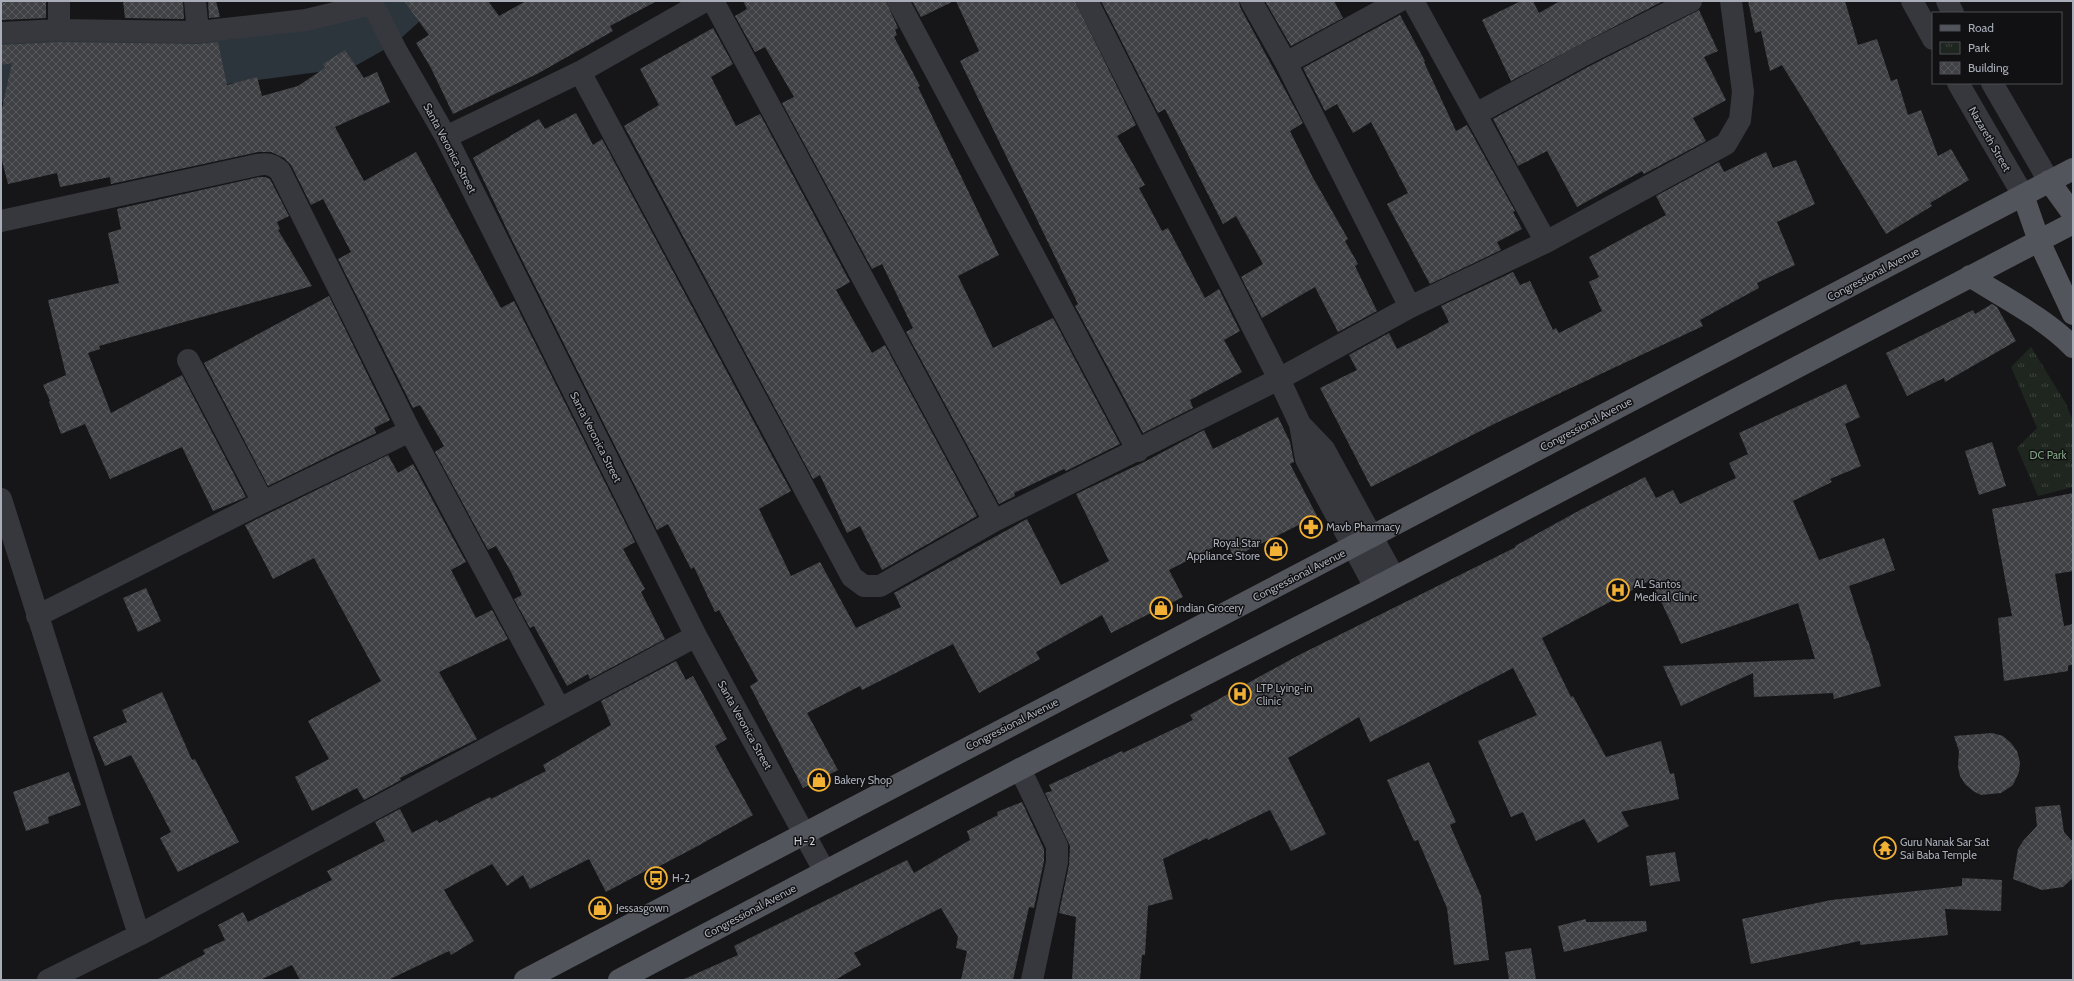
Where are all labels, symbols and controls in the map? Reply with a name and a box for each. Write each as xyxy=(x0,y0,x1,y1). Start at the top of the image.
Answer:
legend xyxy=(1932,12,2062,84)
text: Road xyxy=(1968,20,1994,35)
text: Park xyxy=(1968,40,1990,55)
text: Building xyxy=(1968,60,2010,75)
street label: Santa Veronica Street xyxy=(420,101,480,196)
street label: Nazareth Street xyxy=(1966,104,2014,174)
street label: Congressional Avenue xyxy=(1825,244,1922,304)
street label: Santa Veronica Street xyxy=(567,389,625,485)
street label: Congressional Avenue xyxy=(1538,394,1635,454)
park label: DC Park xyxy=(2029,448,2067,462)
pharmacy icon: Mavb Pharmacy xyxy=(1298,514,1324,540)
place label: Mavb Pharmacy xyxy=(1326,520,1401,534)
place label: Royal Star Appliance Store xyxy=(1187,536,1261,563)
shop icon: Royal Star Appliance Store xyxy=(1263,536,1289,562)
street label: Congressional Avenue xyxy=(1250,545,1348,604)
hospital icon: AL Santos Medical Clinic xyxy=(1605,577,1631,603)
place label: AL Santos Medical Clinic xyxy=(1634,577,1697,604)
shop icon: Indian Grocery xyxy=(1148,595,1174,621)
place label: Indian Grocery xyxy=(1176,601,1244,615)
street label: Santa Veronica Street xyxy=(715,678,775,772)
hospital icon: LTP Lying-in Clinic xyxy=(1227,681,1253,707)
place label: LTP Lying-in Clinic xyxy=(1256,681,1313,708)
street label: Congressional Avenue xyxy=(963,694,1061,753)
shop icon: Bakery Shop xyxy=(806,767,832,793)
place label: Bakery Shop xyxy=(834,773,892,787)
district label: H-2 xyxy=(794,833,816,848)
temple icon: Guru Nanak Sar Sat Sai Baba Temple xyxy=(1872,835,1898,861)
place label: Guru Nanak Sar Sat Sai Baba Temple xyxy=(1900,835,1990,862)
bus stop icon: H-2 xyxy=(643,865,669,891)
place label: H-2 xyxy=(672,871,690,885)
street label: Congressional Avenue xyxy=(702,881,799,941)
shop icon: Jessasgown xyxy=(587,895,613,921)
place label: Jessasgown xyxy=(615,901,669,915)

